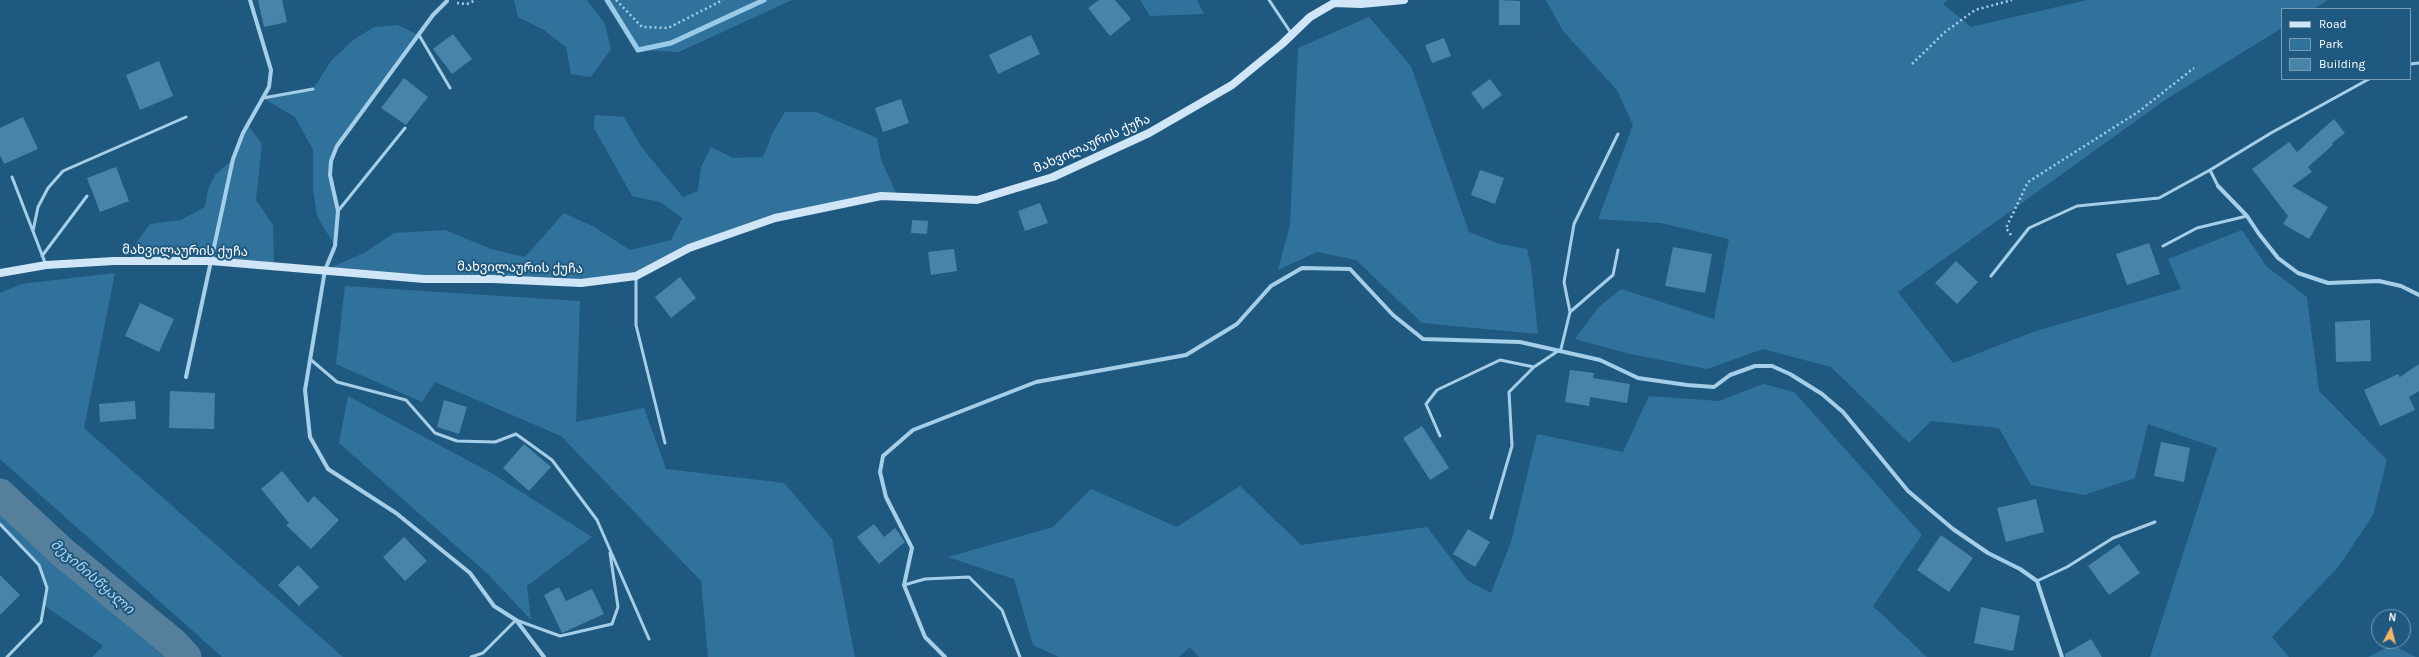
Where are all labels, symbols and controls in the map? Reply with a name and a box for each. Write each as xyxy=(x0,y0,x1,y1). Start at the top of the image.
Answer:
legend xyxy=(2281,8,2411,80)
text: Road xyxy=(2319,17,2347,31)
text: Park xyxy=(2319,37,2343,51)
text: Building xyxy=(2319,57,2365,71)
street label: მახვილაურის ქუჩა xyxy=(1031,111,1153,177)
street label: მახვილაურის ქუჩა xyxy=(122,242,248,260)
street label: მახვილაურის ქუჩა xyxy=(457,259,583,277)
water label: მეჯინისწყალი xyxy=(47,536,137,618)
north arrow xyxy=(2371,609,2411,649)
text: N xyxy=(2388,611,2397,625)

